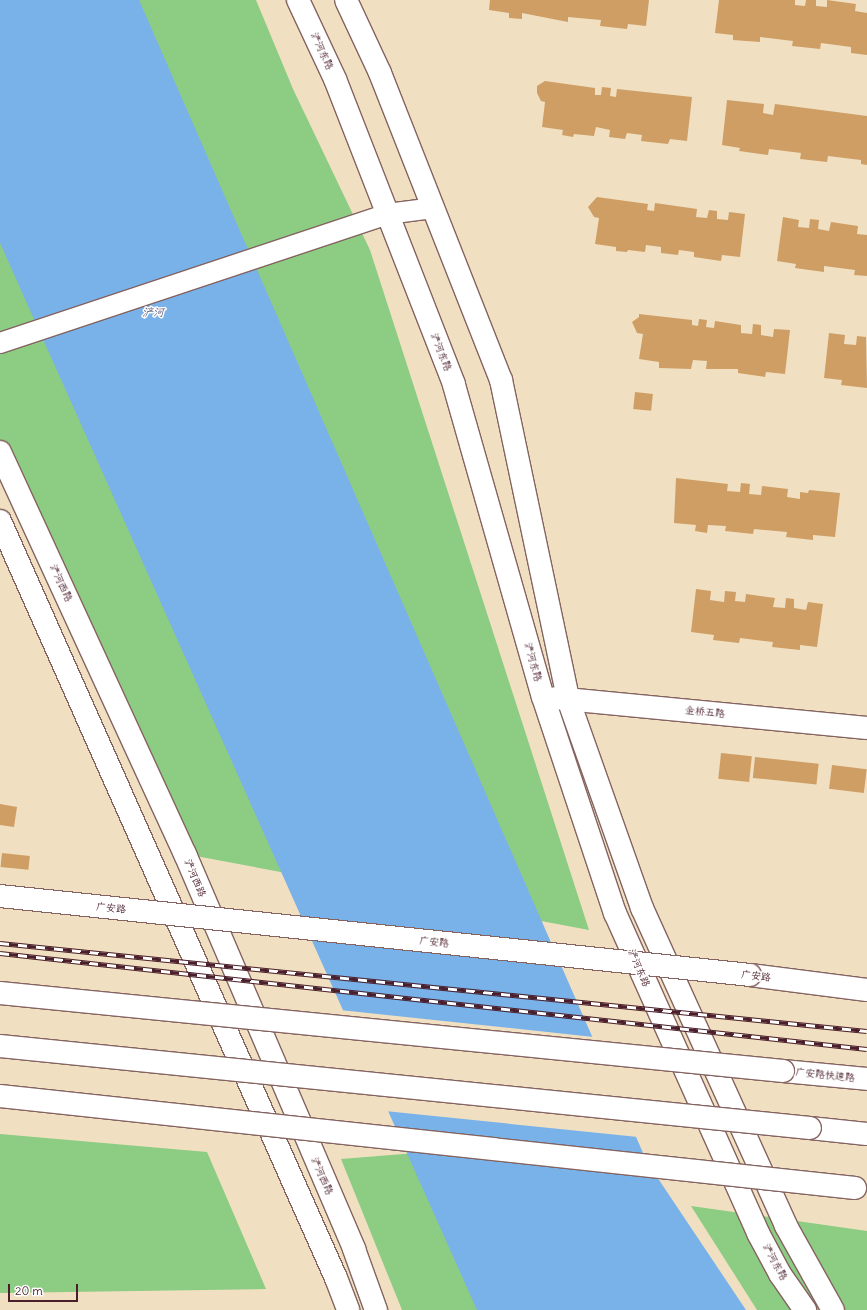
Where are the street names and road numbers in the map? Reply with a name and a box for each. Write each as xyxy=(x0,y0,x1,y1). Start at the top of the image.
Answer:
street label: 浐河东路 xyxy=(308,30,336,72)
street label: 浐河东路 xyxy=(428,331,454,373)
street label: 浐河西路 xyxy=(47,562,75,604)
street label: 浐河东路 xyxy=(522,641,544,683)
street label: 金桥五路 xyxy=(684,704,726,720)
street label: 浐河西路 xyxy=(182,857,208,899)
street label: 广安路 xyxy=(95,900,127,916)
street label: 广安路 xyxy=(418,934,450,950)
street label: 浐河东路 xyxy=(625,947,653,989)
street label: 广安路 xyxy=(740,968,772,984)
street label: 广安路快速路 xyxy=(795,1066,855,1084)
street label: 浐河西路 xyxy=(308,1155,336,1197)
street label: 浐河东路 xyxy=(760,1242,790,1282)

